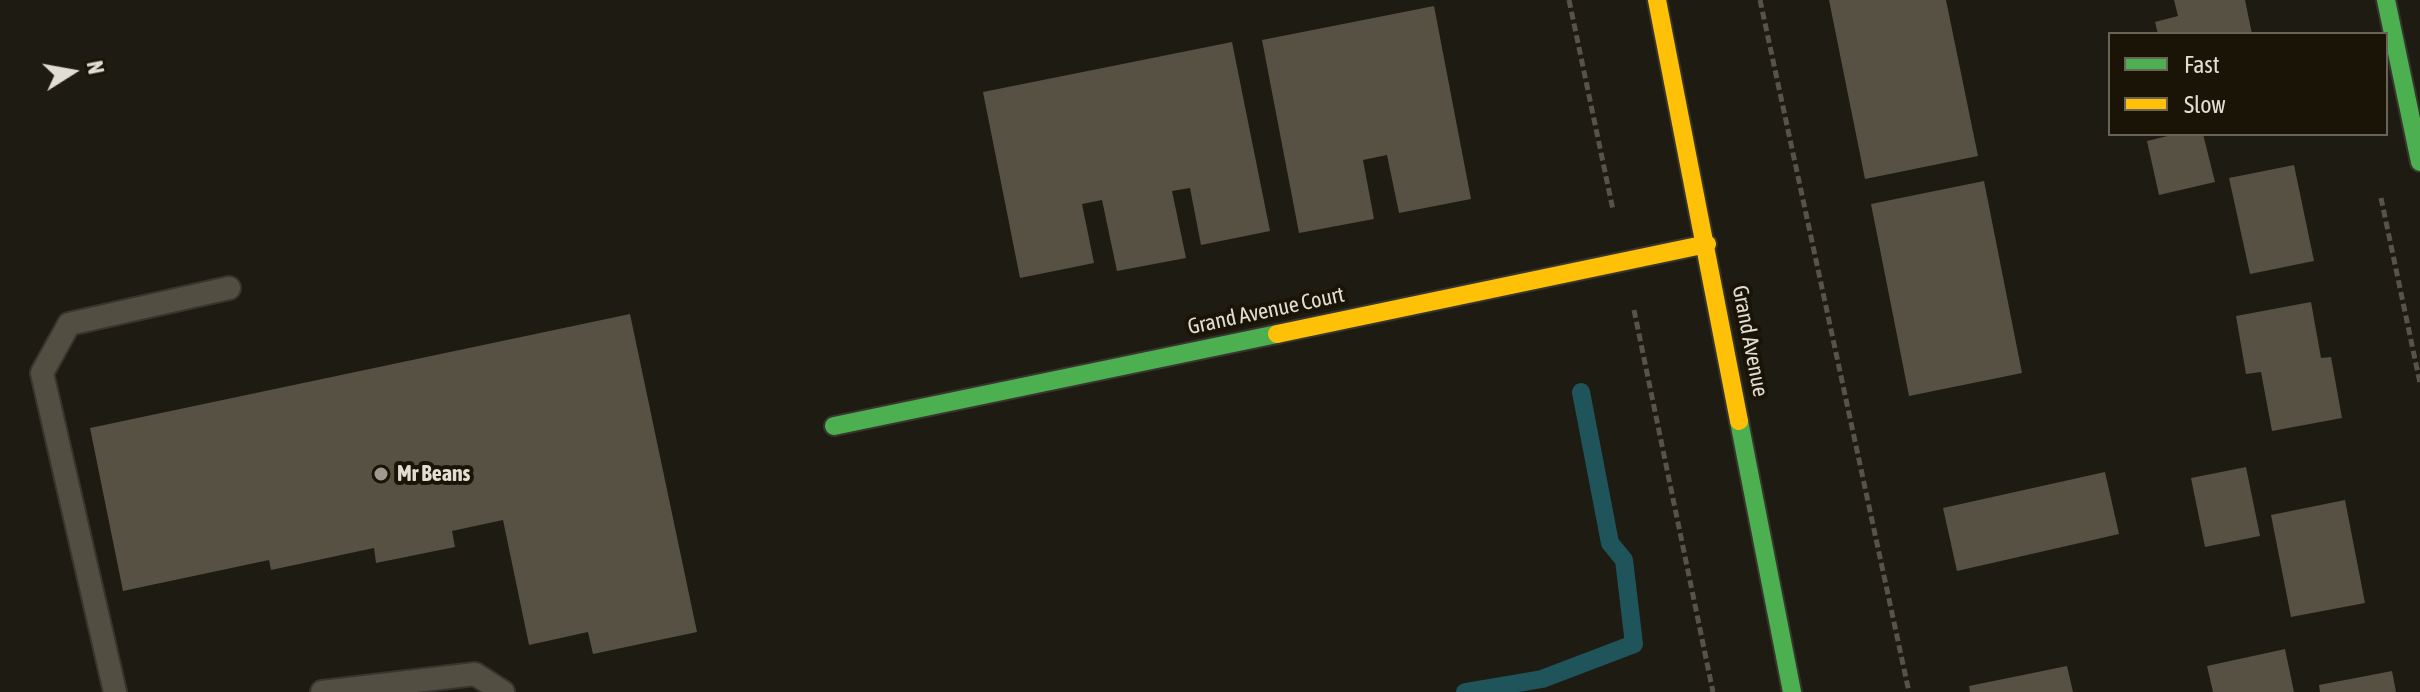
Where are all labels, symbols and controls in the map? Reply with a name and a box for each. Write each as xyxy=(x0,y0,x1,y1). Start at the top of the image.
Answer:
north arrow xyxy=(32,32,112,112)
legend xyxy=(2108,32,2388,136)
text: Fast xyxy=(2184,51,2220,78)
text: N xyxy=(82,59,110,76)
text: Slow xyxy=(2184,91,2226,118)
street label: Grand Avenue Court xyxy=(1185,282,1347,340)
street label: Grand Avenue xyxy=(1726,283,1774,399)
place label: Mr Beans xyxy=(397,461,470,487)
marker: Mr Beans xyxy=(372,465,390,483)

